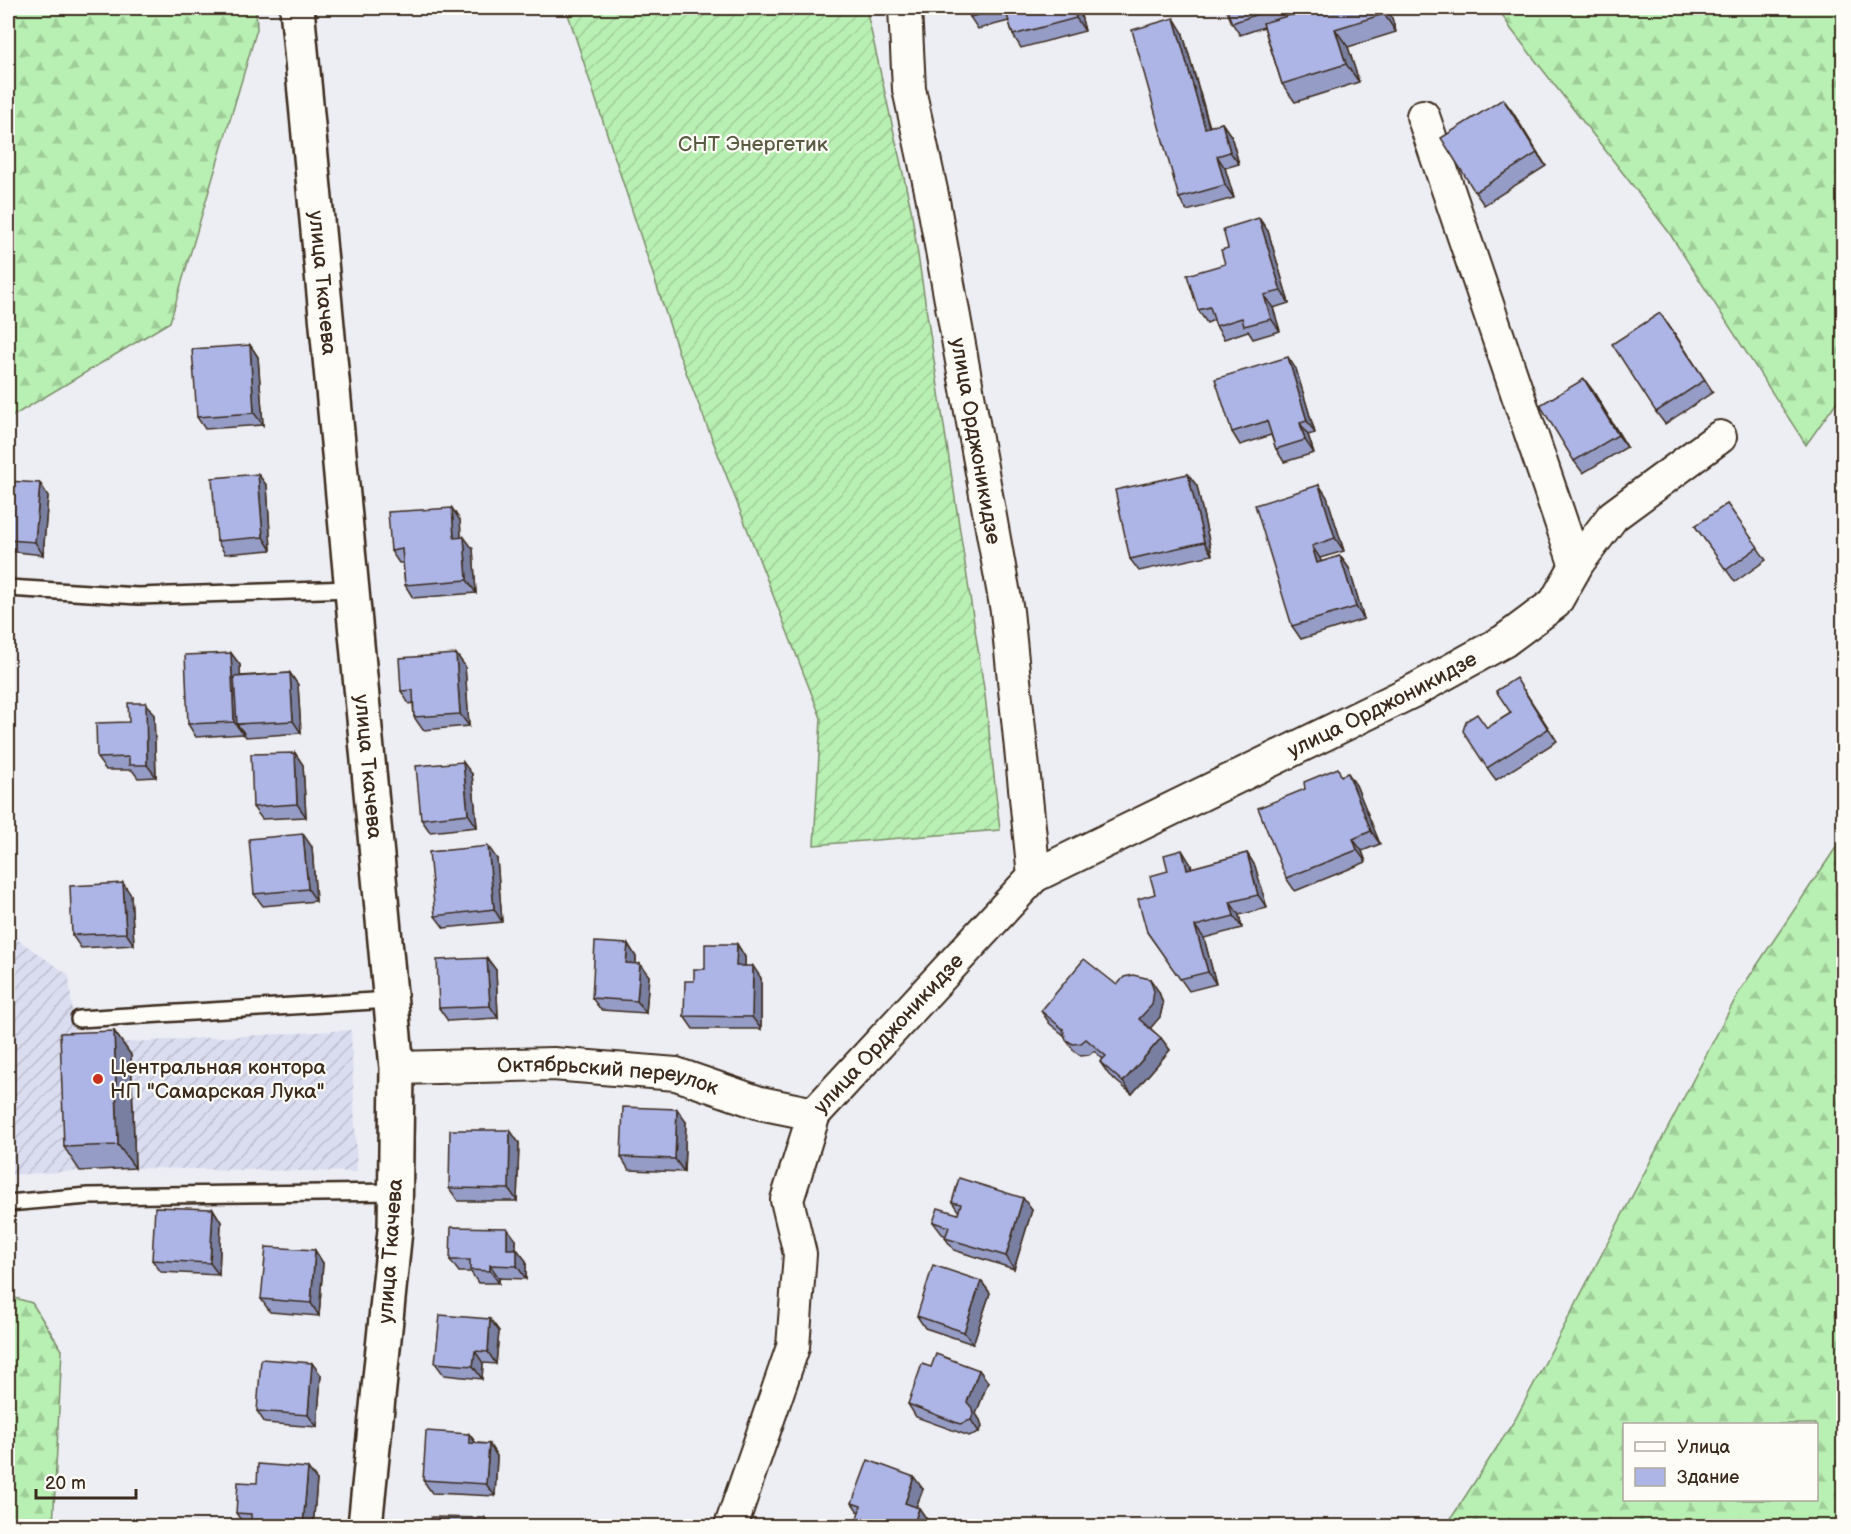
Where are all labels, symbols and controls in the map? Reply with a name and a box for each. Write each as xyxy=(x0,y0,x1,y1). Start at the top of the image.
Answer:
park label: СНТ Энергетик xyxy=(678,132,828,157)
street label: улица Ткачева xyxy=(303,209,342,357)
street label: улица Орджоникидзе xyxy=(945,336,1006,547)
street label: улица Орджоникидзе xyxy=(1283,646,1482,763)
street label: улица Ткачева xyxy=(349,693,387,841)
street label: улица Орджоникидзе xyxy=(809,948,969,1119)
street label: Октябрьский переулок xyxy=(497,1052,722,1101)
place label: Центральная контора НП "Самарская Лука" xyxy=(110,1055,326,1104)
marker: Центральная контора НП "Самарская Лука" xyxy=(91,1072,105,1086)
street label: улица Ткачева xyxy=(373,1177,408,1324)
legend xyxy=(1623,1423,1818,1501)
text: Улица xyxy=(1677,1437,1731,1458)
scale bar xyxy=(36,1462,136,1500)
text: Здание xyxy=(1677,1467,1739,1488)
text: 20 m xyxy=(45,1473,86,1494)

